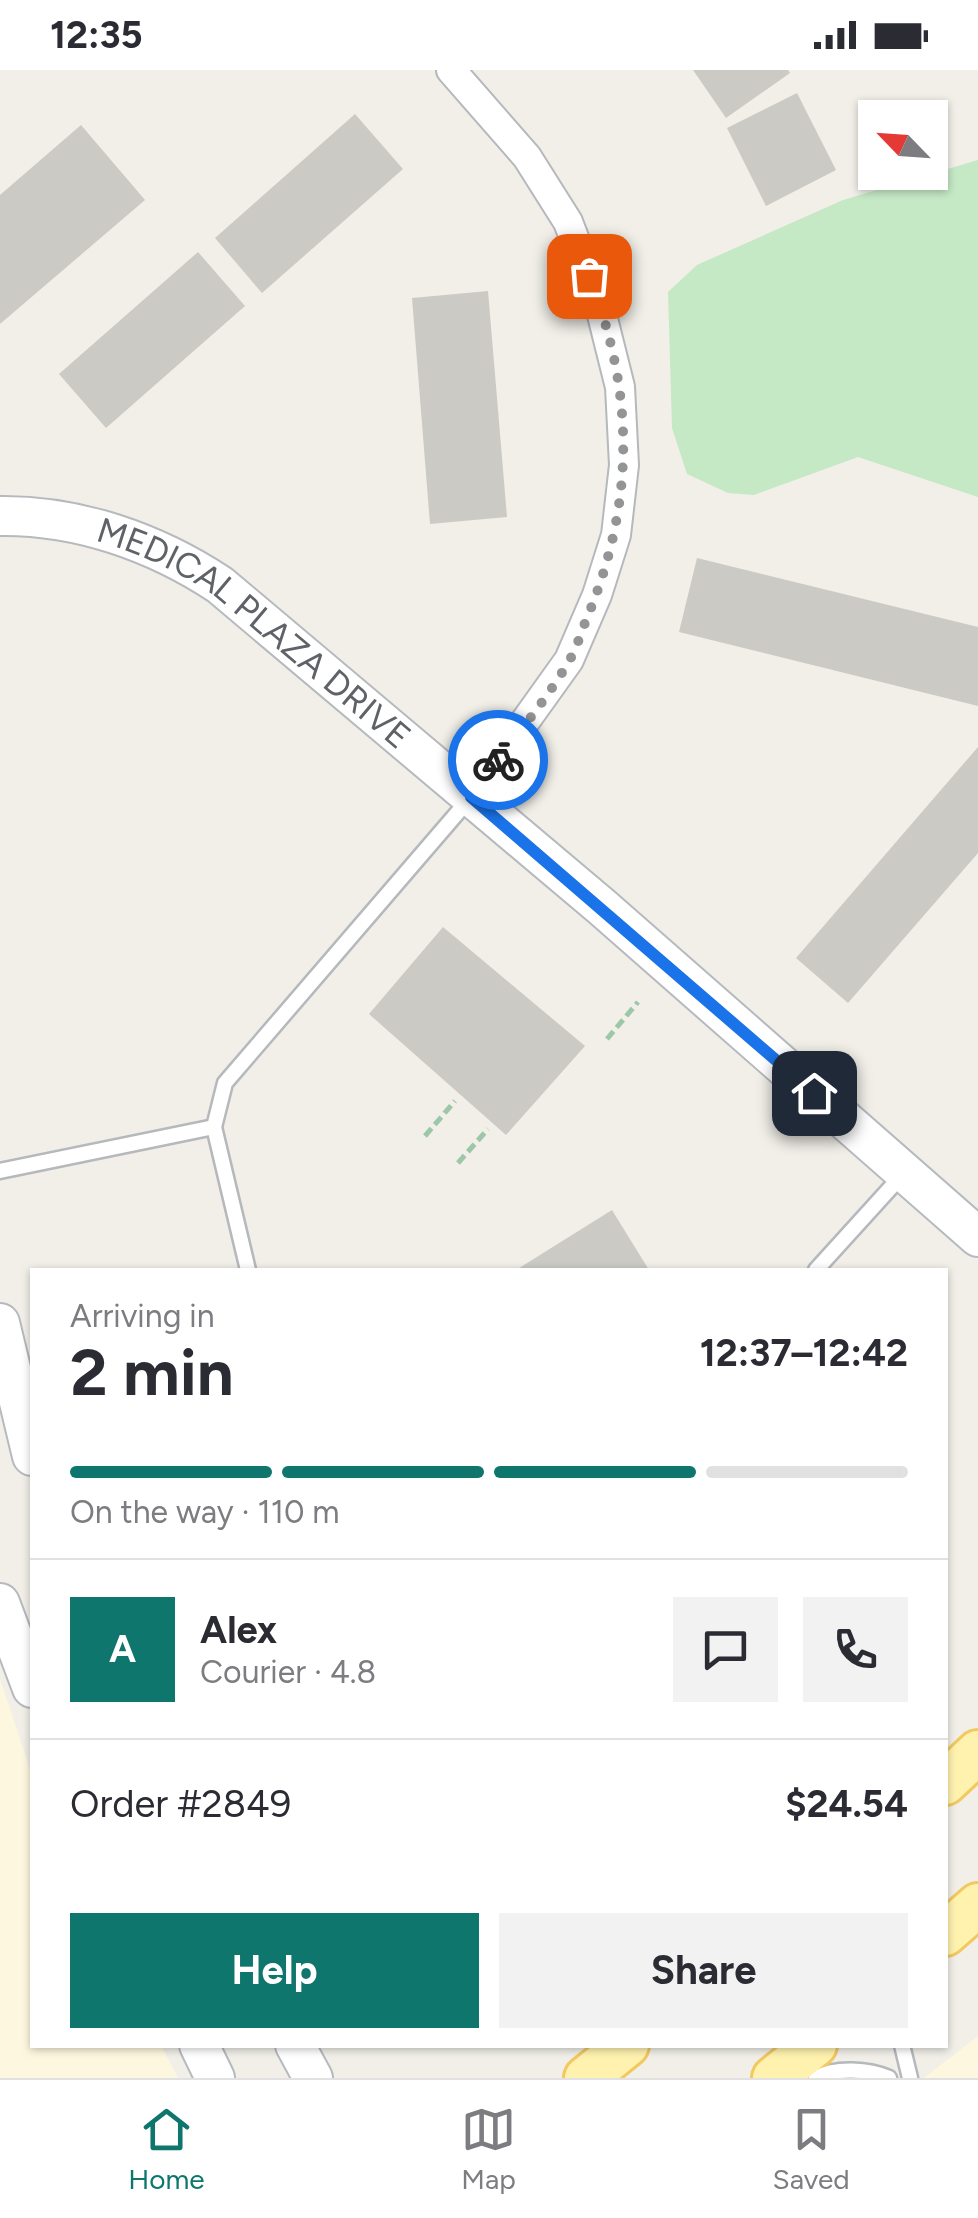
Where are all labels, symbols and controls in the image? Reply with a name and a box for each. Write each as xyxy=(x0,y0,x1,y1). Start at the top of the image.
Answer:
text: 12:35 xyxy=(50,12,143,58)
north arrow xyxy=(858,100,948,190)
map controls xyxy=(858,100,948,190)
pin xyxy=(547,234,632,319)
icon: bag xyxy=(562,249,617,304)
street label: MEDICAL PLAZA DRIVE xyxy=(92,509,419,757)
courier xyxy=(448,710,548,810)
icon: bike xyxy=(471,733,526,788)
pin xyxy=(772,1051,857,1136)
icon: home xyxy=(787,1066,842,1121)
text: Arriving in xyxy=(70,1297,215,1335)
text: 12:37–12:42 xyxy=(700,1330,908,1376)
text: 2 min xyxy=(70,1333,234,1411)
text: On the way · 110 m xyxy=(70,1493,340,1531)
button: chat xyxy=(673,1597,778,1702)
button: phone xyxy=(803,1597,908,1702)
text: Alex xyxy=(200,1607,277,1653)
text: A xyxy=(109,1626,136,1672)
text: Courier · 4.8 xyxy=(200,1653,376,1691)
text: Order #2849 xyxy=(70,1781,291,1827)
text: $24.54 xyxy=(785,1781,908,1827)
button: Help xyxy=(70,1913,479,2028)
button: Share xyxy=(499,1913,908,2028)
tab: Home xyxy=(128,2102,205,2196)
tab: Map xyxy=(461,2102,516,2196)
tab: Saved xyxy=(773,2102,850,2196)

